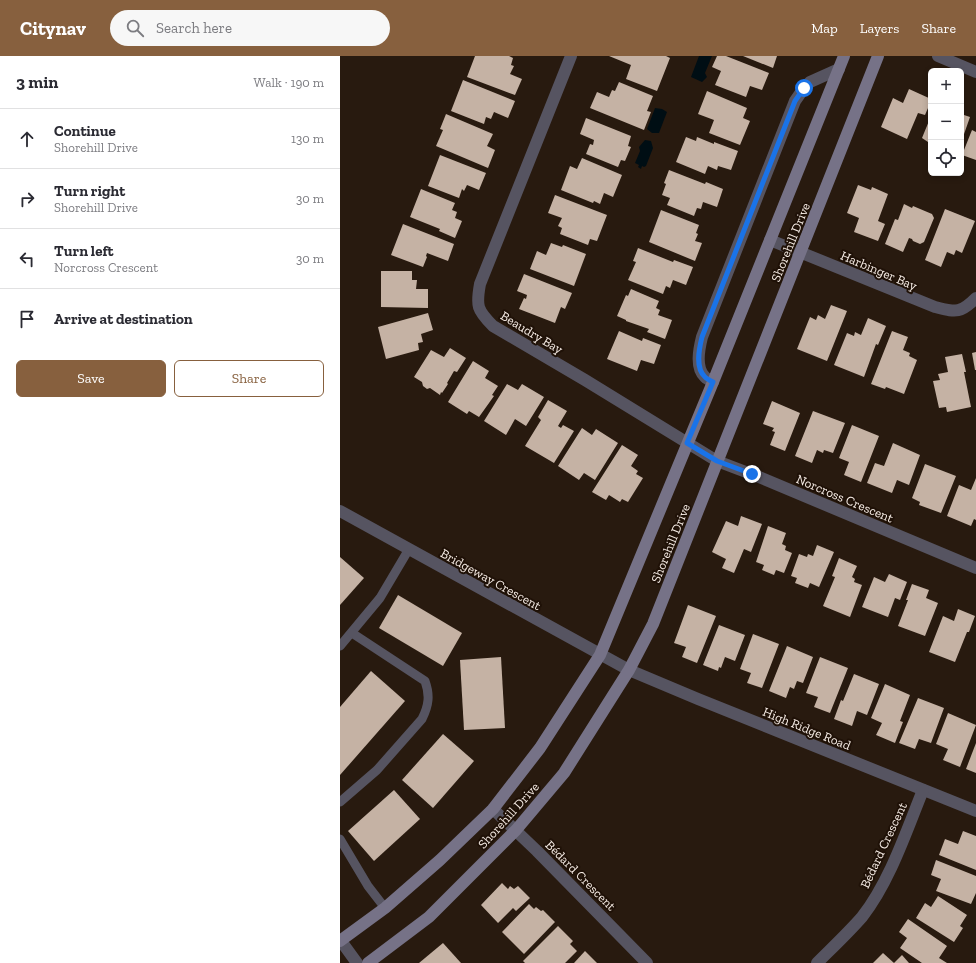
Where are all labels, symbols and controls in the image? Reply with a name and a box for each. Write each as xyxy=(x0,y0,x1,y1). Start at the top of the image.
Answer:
search box xyxy=(110,10,390,46)
text: Citynav xyxy=(20,17,86,40)
icon: search xyxy=(124,17,146,39)
text: Search here xyxy=(156,19,232,37)
text: Map xyxy=(811,20,838,37)
text: Layers xyxy=(860,20,899,37)
text: Share xyxy=(921,20,956,37)
map controls xyxy=(928,68,964,176)
button: + xyxy=(928,68,964,104)
text: 3 min xyxy=(16,72,58,92)
text: Walk · 190 m xyxy=(254,75,324,90)
route start xyxy=(795,79,813,97)
button: − xyxy=(928,104,964,140)
text: Continue xyxy=(54,122,116,140)
icon: ahead xyxy=(16,128,38,150)
text: 130 m xyxy=(291,131,324,146)
text: Shorehill Drive xyxy=(54,140,138,155)
button: locate xyxy=(928,140,964,176)
text: Turn right xyxy=(54,182,125,200)
icon: right xyxy=(16,188,38,210)
text: 30 m xyxy=(296,191,324,206)
text: Shorehill Drive xyxy=(54,200,138,215)
street label: Shorehill Drive xyxy=(768,201,813,284)
text: Turn left xyxy=(54,242,114,260)
icon: left xyxy=(16,248,38,270)
street label: Harbinger Bay xyxy=(838,248,920,293)
text: 30 m xyxy=(296,251,324,266)
text: Norcross Crescent xyxy=(54,260,158,275)
icon: arrive xyxy=(16,308,38,330)
street label: Beaudry Bay xyxy=(498,308,566,357)
text: Arrive at destination xyxy=(54,310,193,328)
button: Save xyxy=(16,360,166,397)
button: Share xyxy=(174,360,324,397)
route end xyxy=(743,465,761,483)
street label: Norcross Crescent xyxy=(794,471,896,526)
street label: Shorehill Drive xyxy=(648,502,693,585)
street label: Bridgeway Crescent xyxy=(438,546,544,613)
street label: High Ridge Road xyxy=(761,704,853,753)
street label: Shorehill Drive xyxy=(475,779,542,852)
street label: Bédard Crescent xyxy=(857,800,910,891)
street label: Bédard Crescent xyxy=(542,837,619,914)

